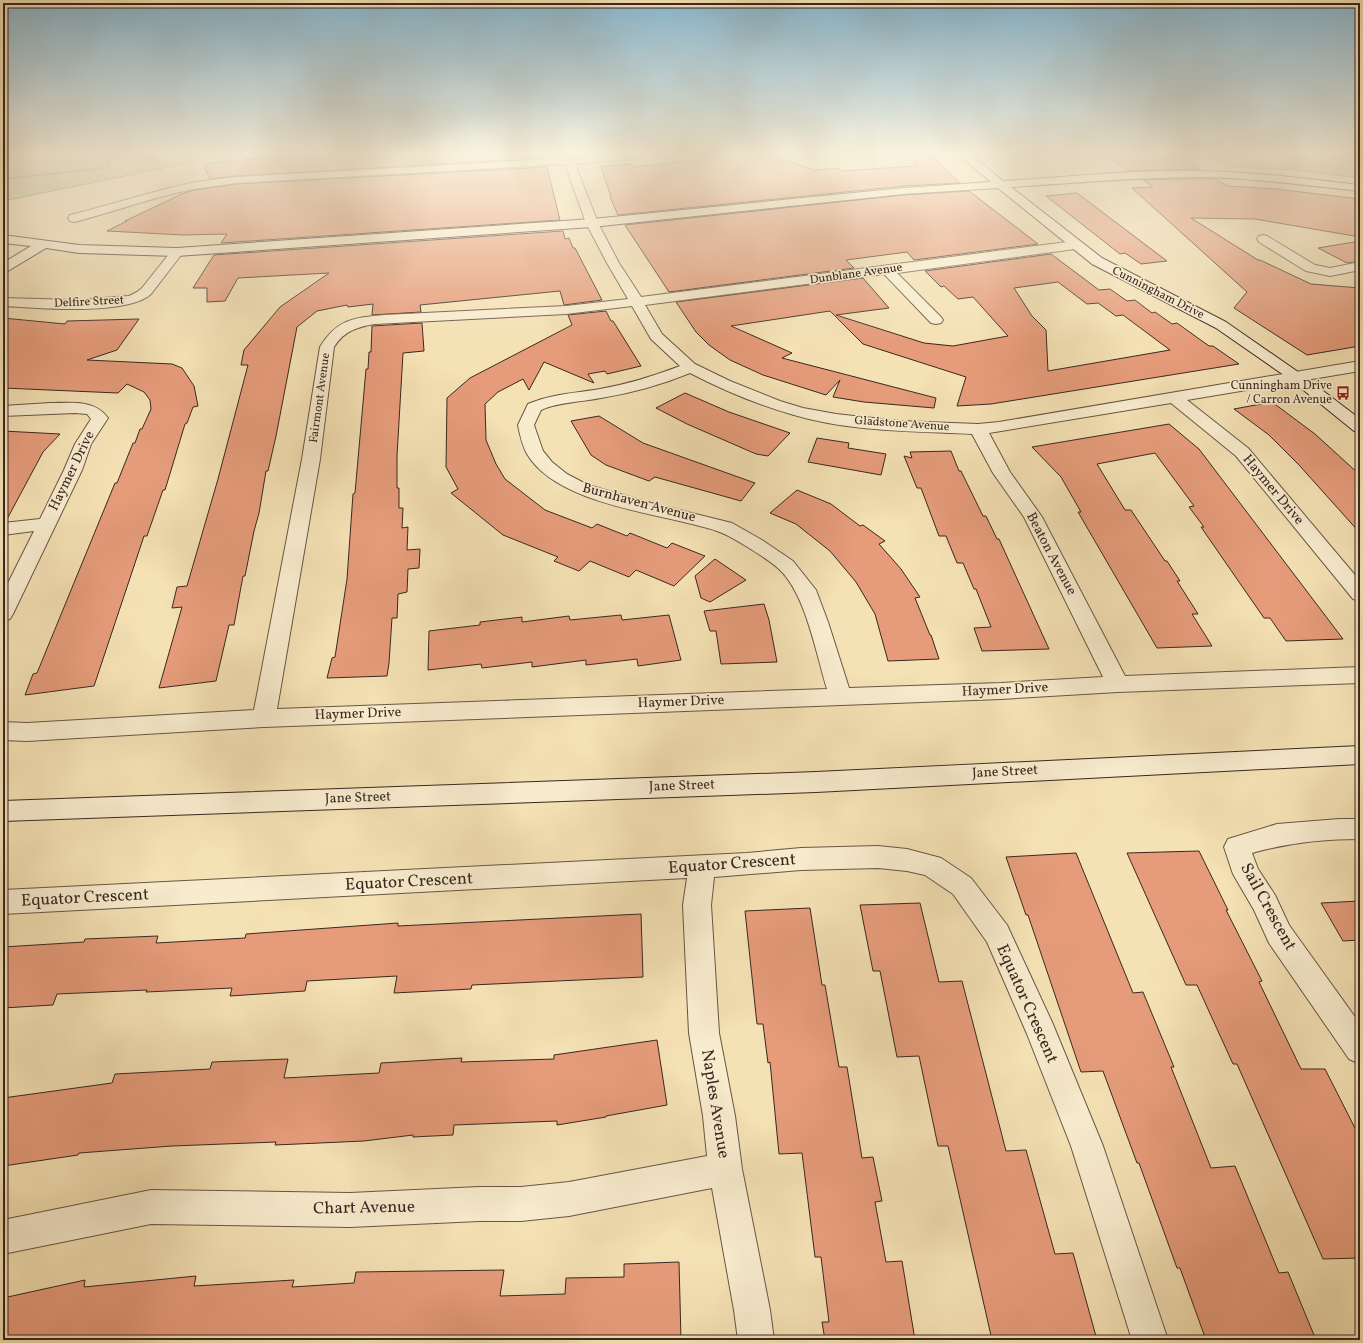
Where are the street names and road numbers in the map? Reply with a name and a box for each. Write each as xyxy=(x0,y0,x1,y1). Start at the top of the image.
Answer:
street label: Dunblane Avenue xyxy=(809,260,904,288)
street label: Cunningham Drive xyxy=(1109,263,1207,323)
street label: Delfire Street xyxy=(54,292,124,312)
street label: Fairmont Avenue xyxy=(306,352,334,444)
street label: Gladstone Avenue xyxy=(854,413,950,435)
street label: Haymer Drive xyxy=(44,428,100,514)
street label: Haymer Drive xyxy=(1238,451,1308,530)
street label: Burnhaven Avenue xyxy=(580,479,698,527)
street label: Beaton Avenue xyxy=(1021,509,1081,599)
street label: Haymer Drive xyxy=(961,678,1049,702)
street label: Haymer Drive xyxy=(637,691,725,713)
street label: Haymer Drive xyxy=(314,703,402,725)
street label: Jane Street xyxy=(972,761,1039,783)
street label: Jane Street xyxy=(649,775,715,797)
street label: Jane Street xyxy=(325,787,391,809)
street label: Equator Crescent xyxy=(667,848,797,880)
street label: Sail Crescent xyxy=(1234,859,1302,955)
street label: Equator Crescent xyxy=(344,867,474,897)
street label: Equator Crescent xyxy=(20,883,150,913)
street label: Equator Crescent xyxy=(990,941,1064,1067)
street label: Naples Avenue xyxy=(695,1048,735,1160)
street label: Chart Avenue xyxy=(313,1196,415,1220)

